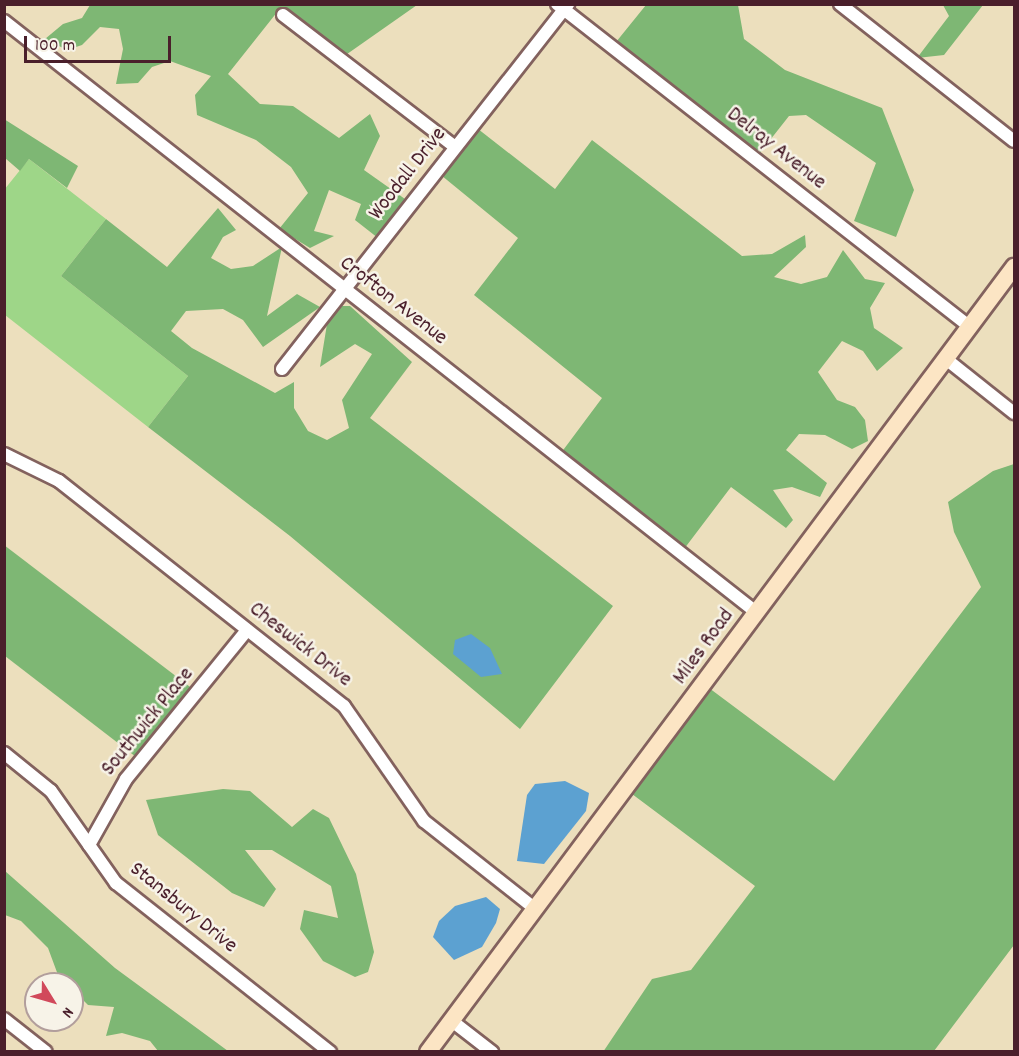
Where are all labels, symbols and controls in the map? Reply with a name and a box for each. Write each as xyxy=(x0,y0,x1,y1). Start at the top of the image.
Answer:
scale bar xyxy=(27,24,174,62)
text: 100 m xyxy=(35,34,75,59)
street label: Delray Avenue xyxy=(721,102,831,196)
street label: Woodall Drive xyxy=(364,122,452,226)
street label: Crofton Avenue xyxy=(334,251,452,351)
street label: Cheswick Drive xyxy=(243,597,357,693)
street label: Miles Road xyxy=(668,604,740,690)
street label: Southwick Place xyxy=(96,662,200,782)
street label: Stansbury Drive xyxy=(124,856,242,960)
north arrow xyxy=(24,972,84,1032)
text: N xyxy=(56,1002,79,1022)

